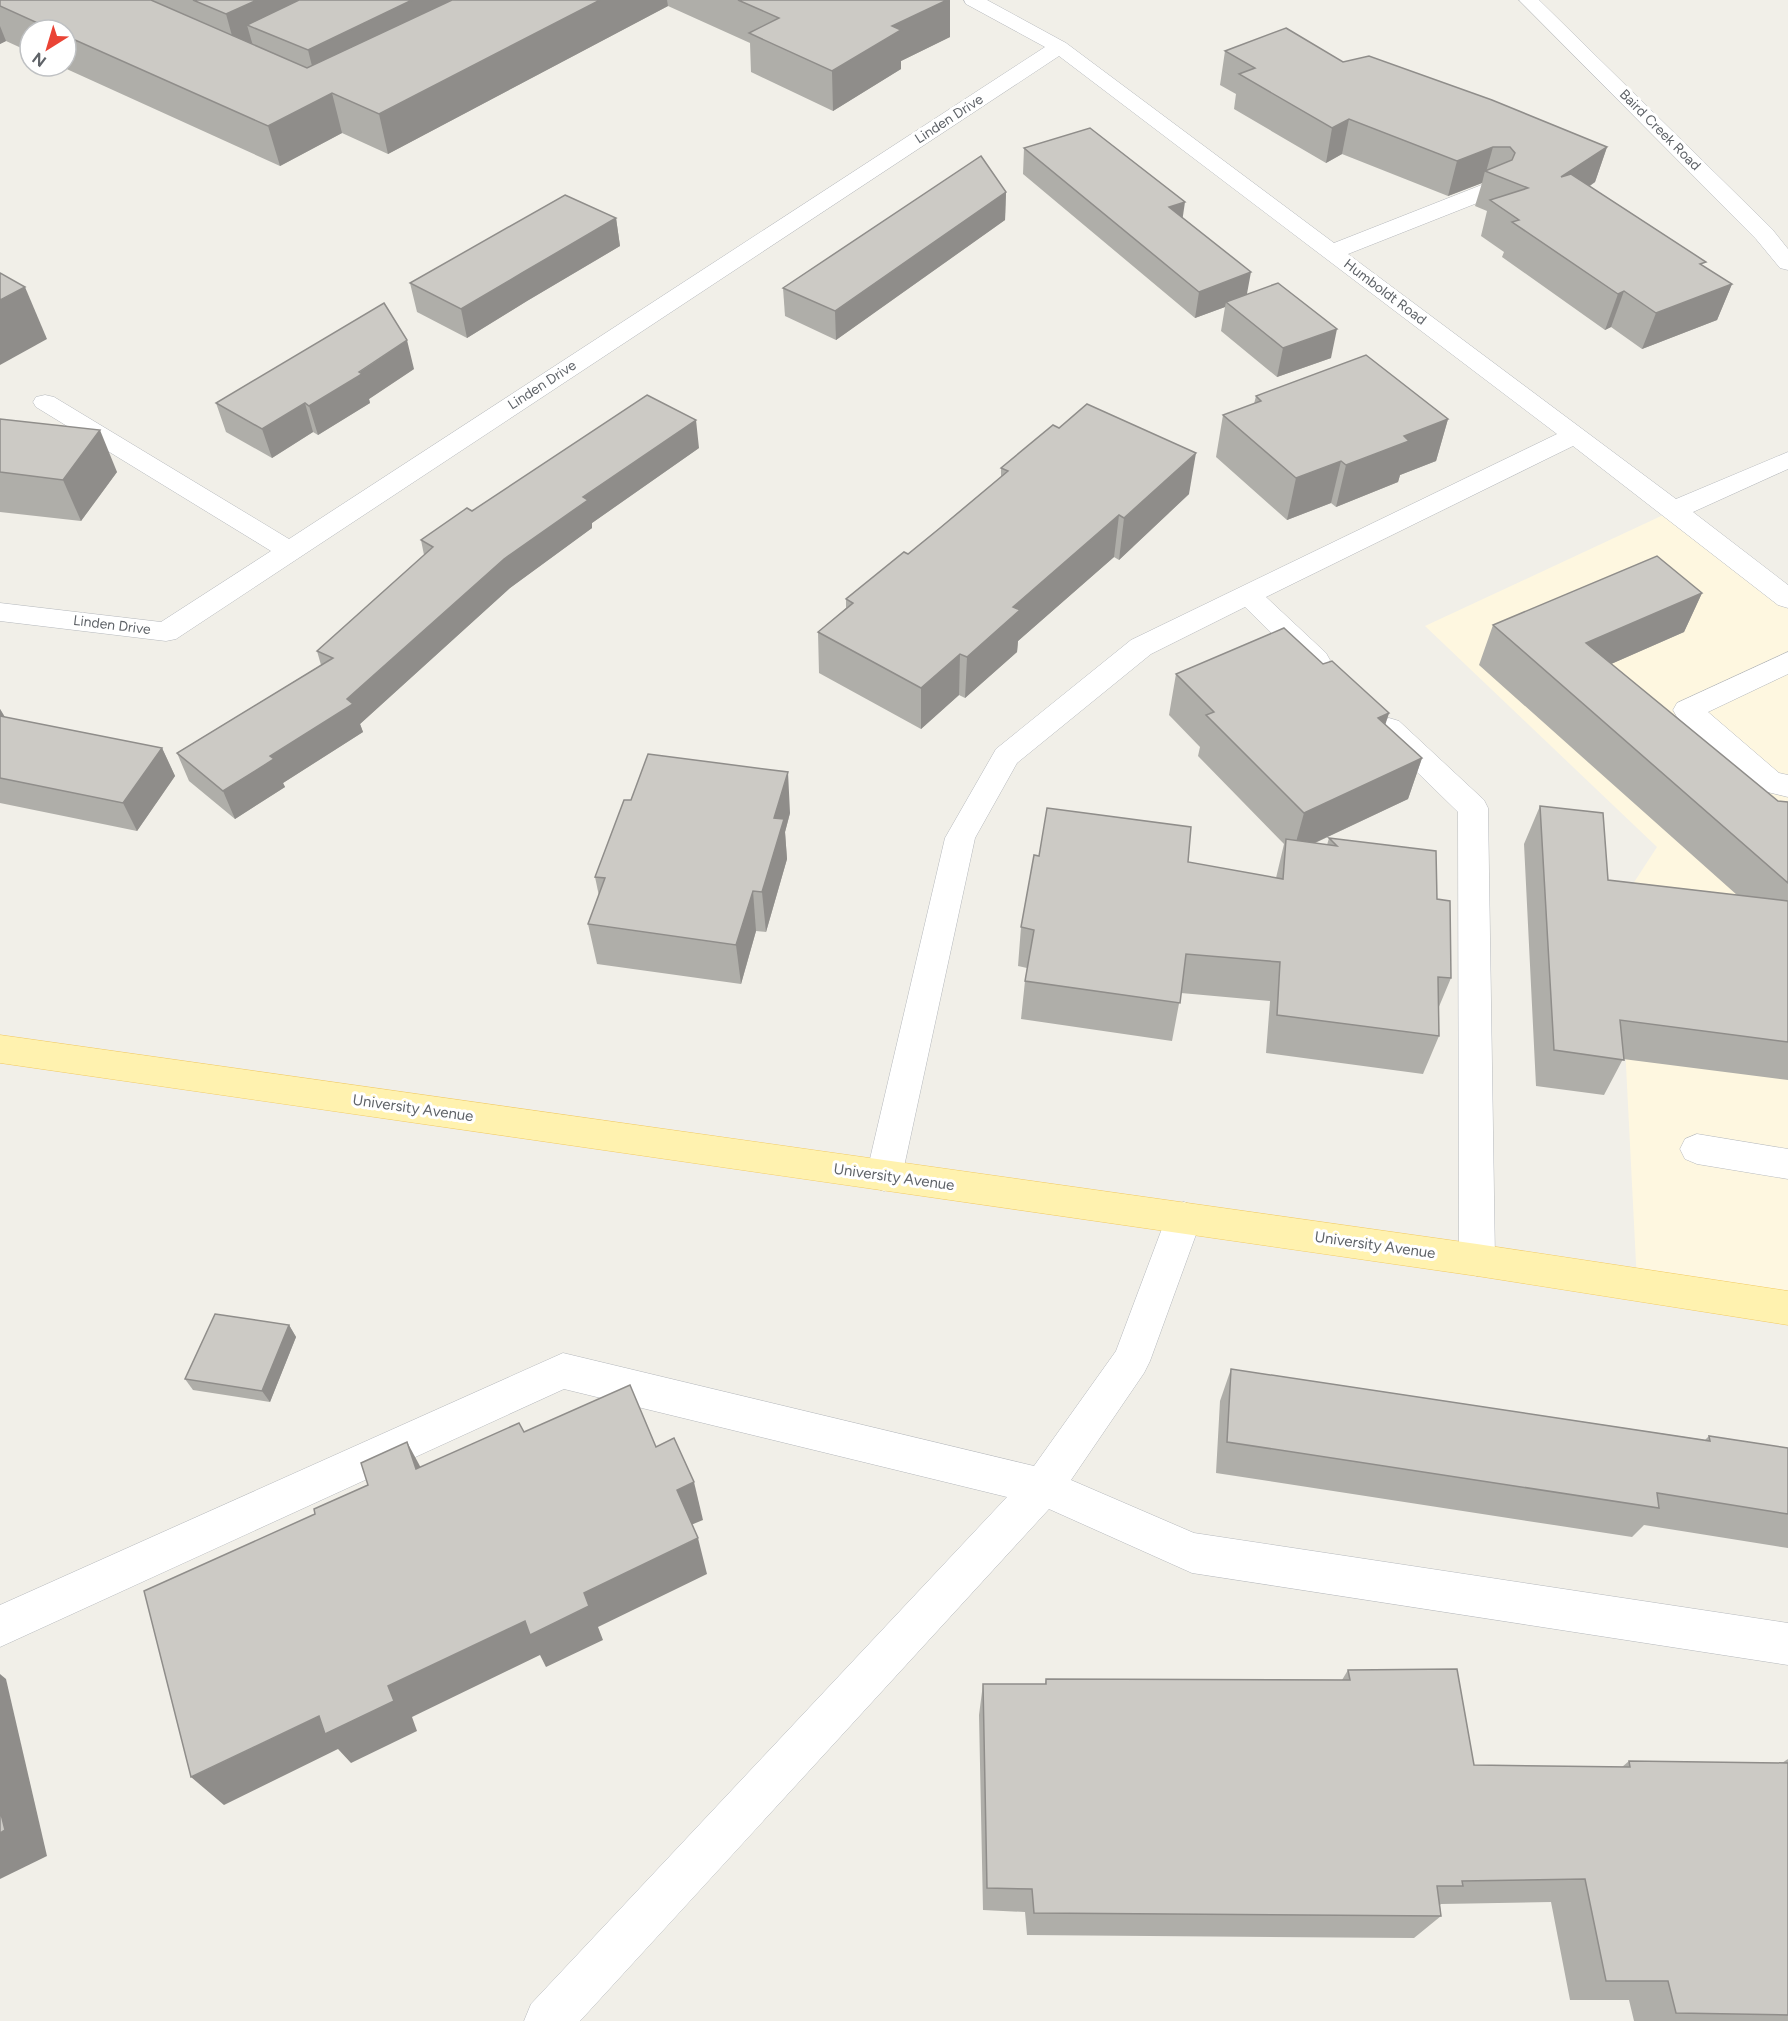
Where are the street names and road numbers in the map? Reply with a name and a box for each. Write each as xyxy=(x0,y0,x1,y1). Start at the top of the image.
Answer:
street label: Baird Creek Road xyxy=(1616,86,1704,174)
street label: Linden Drive xyxy=(912,90,987,147)
street label: Humboldt Road xyxy=(1340,255,1430,329)
street label: Linden Drive xyxy=(505,356,580,413)
street label: Linden Drive xyxy=(72,612,152,638)
street label: University Avenue xyxy=(351,1091,475,1125)
street label: University Avenue xyxy=(832,1160,956,1194)
street label: University Avenue xyxy=(1313,1228,1437,1262)

